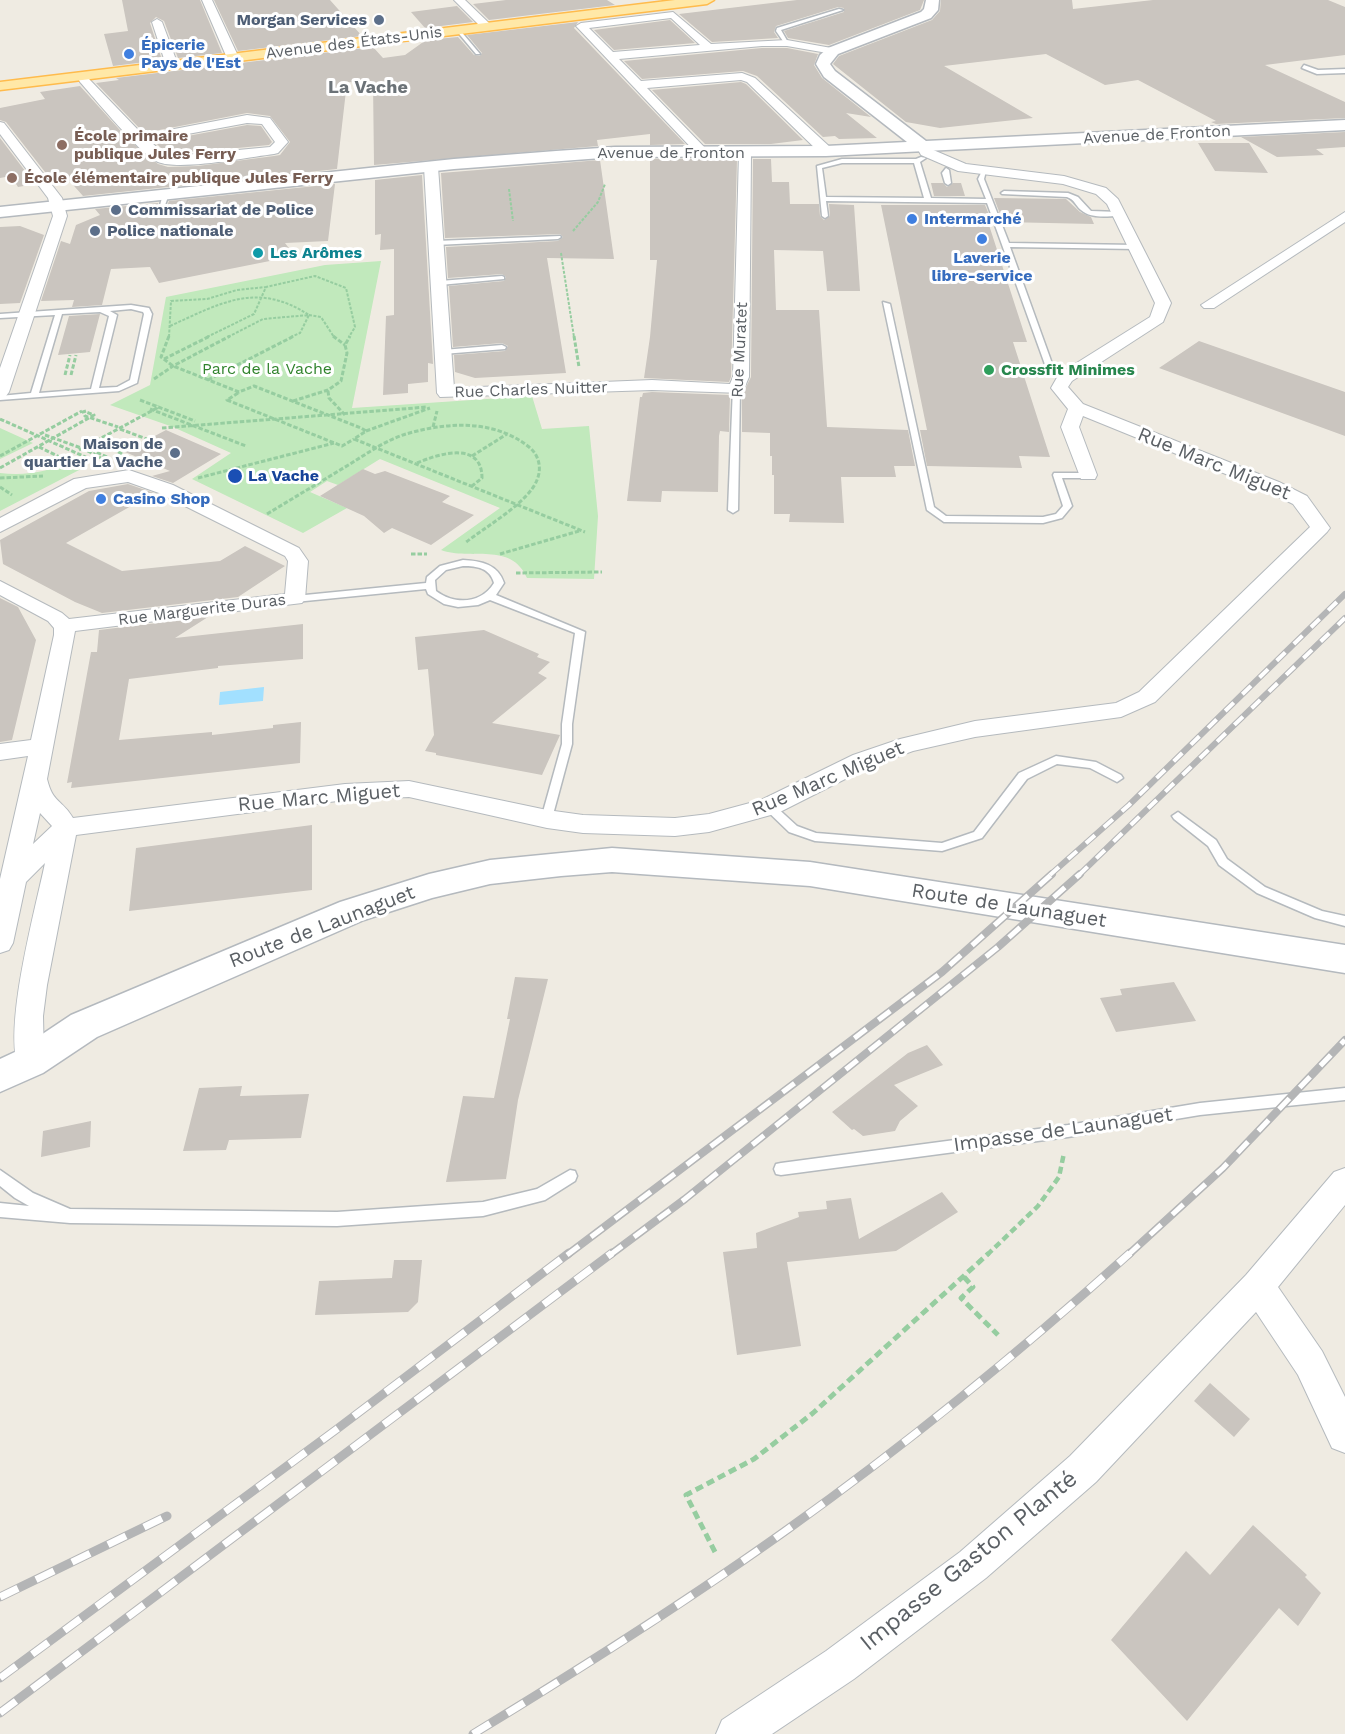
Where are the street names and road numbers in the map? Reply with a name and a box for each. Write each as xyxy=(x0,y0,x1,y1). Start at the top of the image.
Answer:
street label: Avenue des États-Unis xyxy=(265,23,443,63)
street label: Avenue de Fronton xyxy=(1083,122,1231,148)
street label: Avenue de Fronton xyxy=(597,143,745,163)
street label: Rue Muratet xyxy=(728,302,752,398)
street label: Rue Charles Nuitter xyxy=(454,378,608,402)
street label: Rue Marc Miguet xyxy=(1134,422,1294,506)
street label: Rue Marguerite Duras xyxy=(117,590,287,630)
street label: Rue Marc Miguet xyxy=(748,736,908,822)
street label: Rue Marc Miguet xyxy=(237,779,401,817)
street label: Route de Launaguet xyxy=(910,879,1108,933)
street label: Route de Launaguet xyxy=(226,881,418,973)
street label: Impasse de Launaguet xyxy=(952,1103,1174,1157)
street label: Impasse Gaston Planté xyxy=(855,1465,1083,1657)

